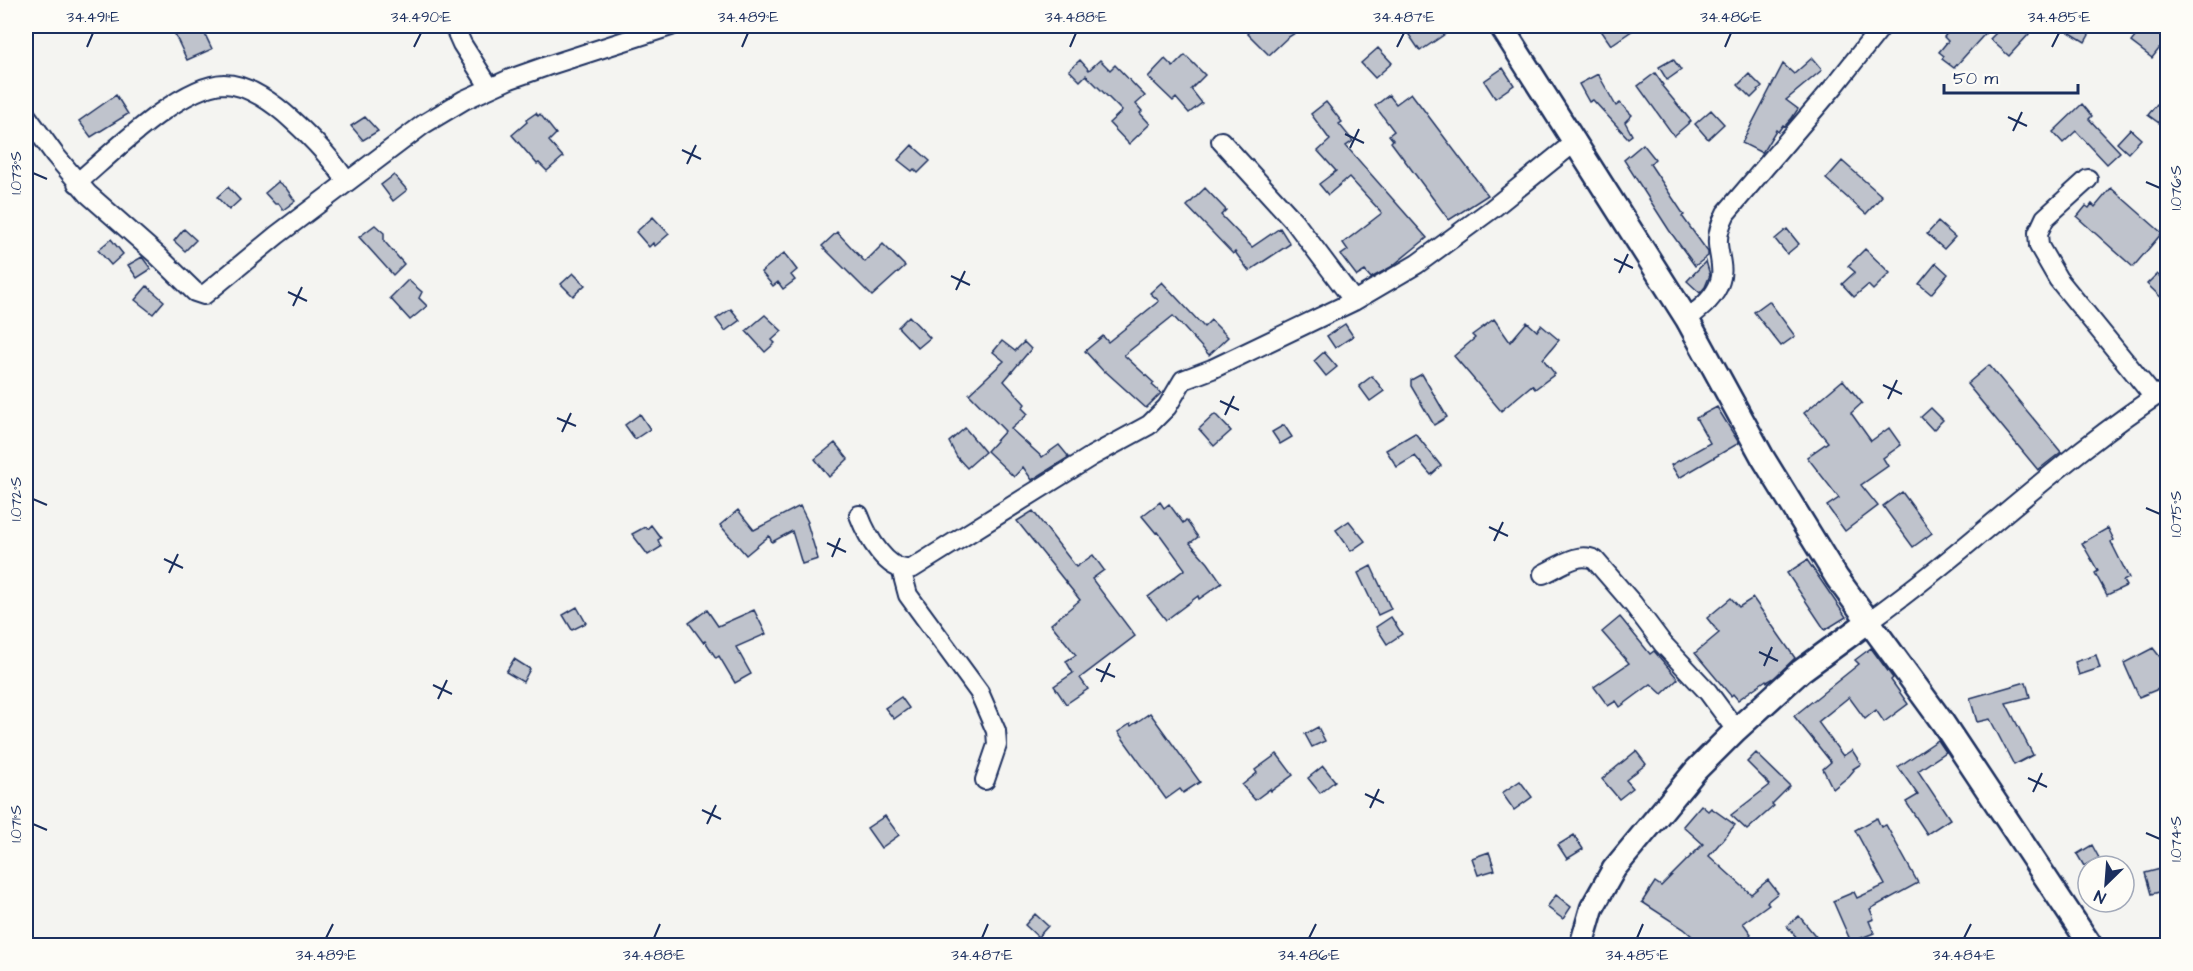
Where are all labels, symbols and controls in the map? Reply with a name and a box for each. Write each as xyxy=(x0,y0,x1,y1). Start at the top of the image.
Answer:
text: 34.491°E xyxy=(67,7,120,28)
text: 34.490°E xyxy=(391,7,451,28)
text: 34.489°E xyxy=(718,7,778,28)
text: 34.488°E xyxy=(1045,7,1107,28)
text: 34.487°E xyxy=(1373,7,1435,28)
text: 34.486°E xyxy=(1700,7,1762,28)
text: 34.485°E xyxy=(2028,7,2090,28)
scale bar xyxy=(1944,57,2078,95)
text: 50 m xyxy=(1953,66,1998,91)
text: 1.073°S xyxy=(6,151,27,195)
text: 1.076°S xyxy=(2166,165,2187,211)
text: 1.072°S xyxy=(6,477,27,521)
text: 1.075°S xyxy=(2166,491,2187,537)
text: 1.071°S xyxy=(6,805,27,843)
text: 1.074°S xyxy=(2166,816,2187,862)
north arrow xyxy=(2076,854,2136,914)
text: N xyxy=(2091,885,2109,909)
text: 34.489°E xyxy=(296,945,356,966)
text: 34.488°E xyxy=(623,945,685,966)
text: 34.487°E xyxy=(951,945,1013,966)
text: 34.486°E xyxy=(1278,945,1340,966)
text: 34.485°E xyxy=(1606,945,1668,966)
text: 34.484°E xyxy=(1933,945,1995,966)

